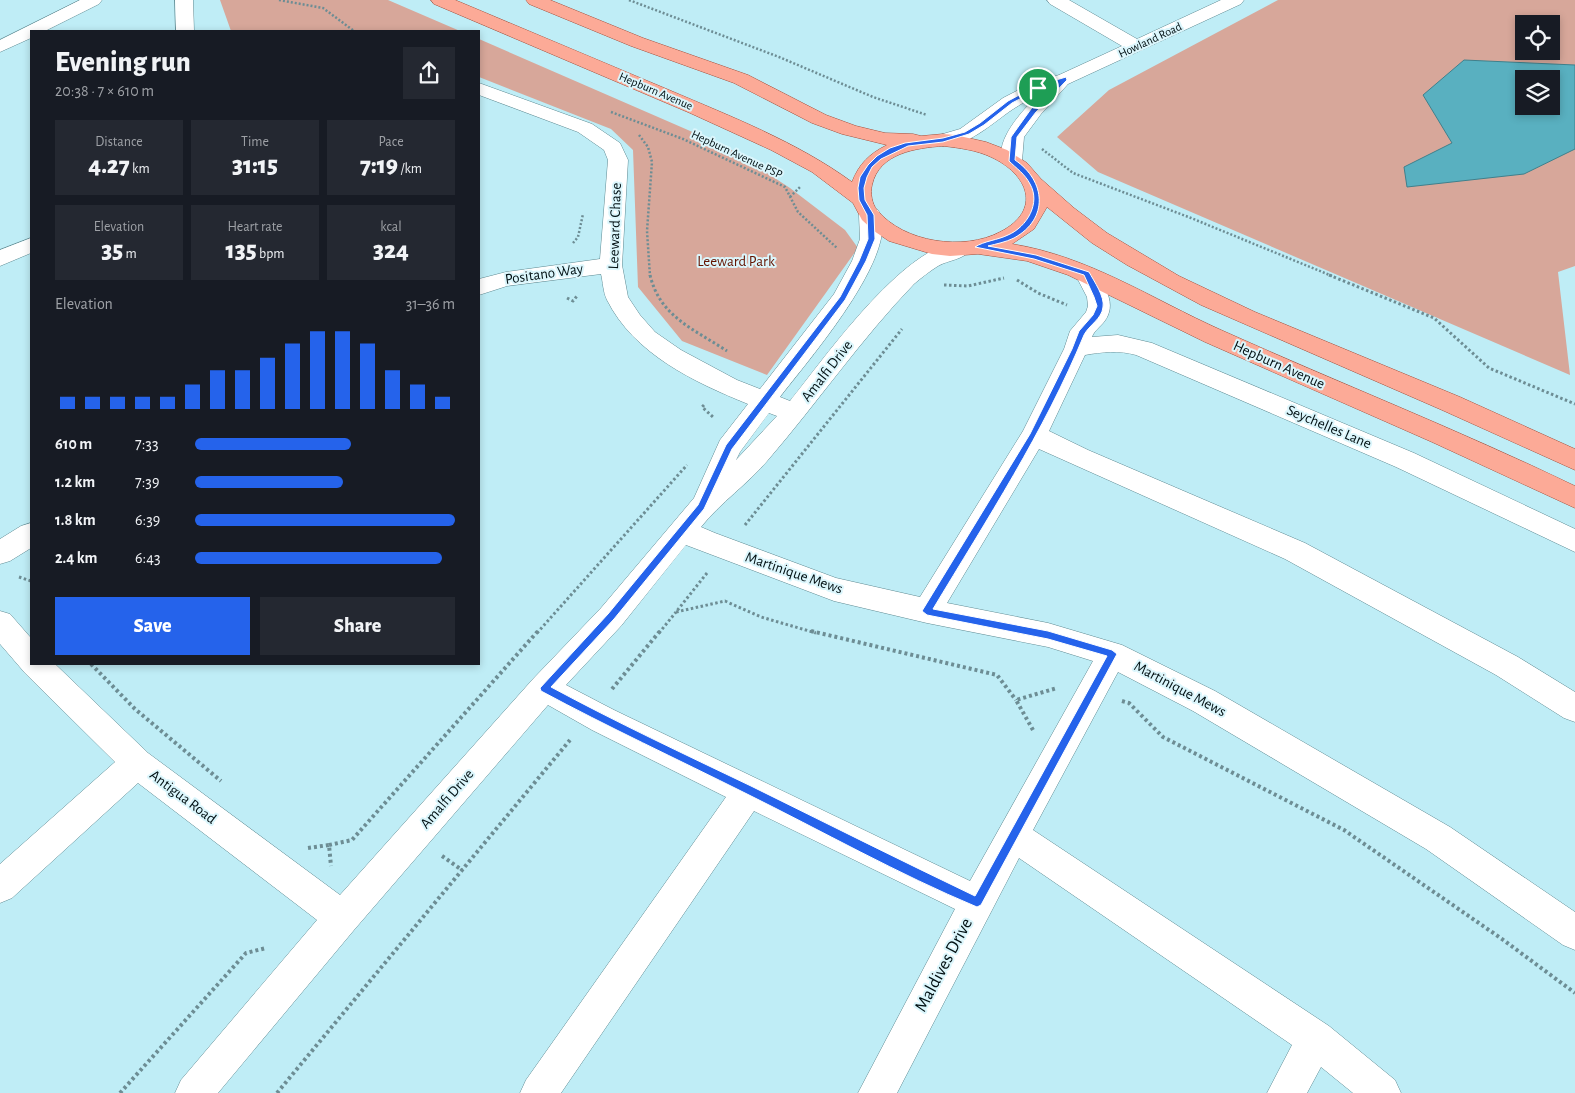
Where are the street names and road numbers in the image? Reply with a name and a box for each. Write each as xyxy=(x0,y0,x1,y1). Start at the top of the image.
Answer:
street label: Howland Road xyxy=(1116,20,1184,60)
street label: Hepburn Avenue xyxy=(617,70,695,112)
street label: Hepburn Avenue PSP xyxy=(690,128,784,180)
street label: Leeward Chase xyxy=(606,182,624,270)
street label: Positano Way xyxy=(504,261,585,287)
street label: Amalfi Drive xyxy=(799,337,855,404)
street label: Hepburn Avenue xyxy=(1231,338,1327,392)
street label: Seychelles Lane xyxy=(1284,402,1374,452)
street label: Martinique Mews xyxy=(743,549,845,597)
street label: Martinique Mews xyxy=(1131,658,1229,720)
street label: Amalfi Drive xyxy=(417,766,477,832)
street label: Antigua Road xyxy=(147,767,219,827)
street label: Maldives Drive xyxy=(912,915,976,1015)

